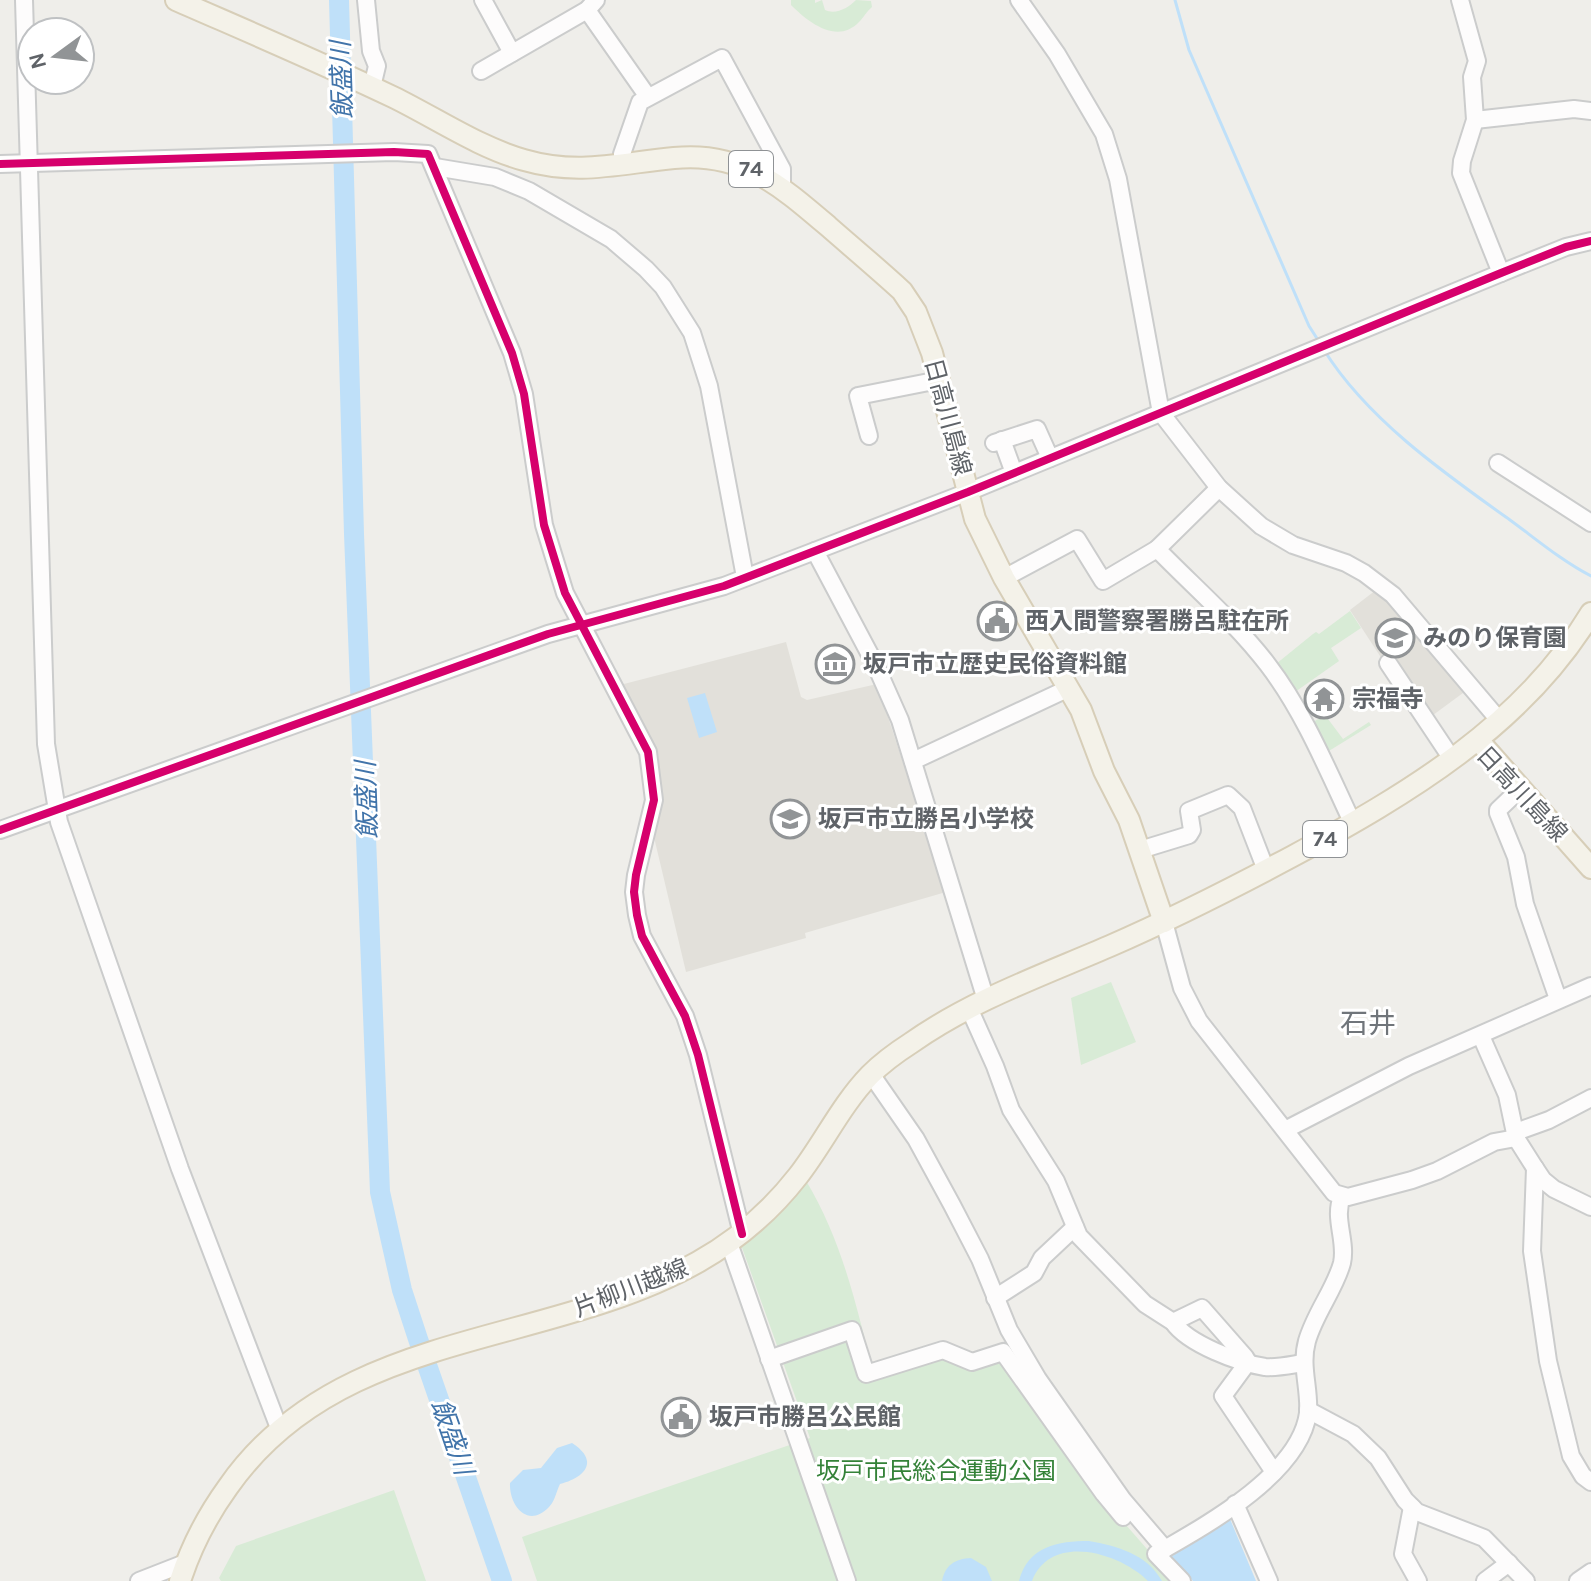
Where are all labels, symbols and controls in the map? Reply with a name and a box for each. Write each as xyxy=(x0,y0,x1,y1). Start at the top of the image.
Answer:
north arrow xyxy=(16,16,96,96)
water label: 飯盛川 xyxy=(325,37,359,120)
text: N xyxy=(23,50,52,72)
road number: 74 xyxy=(729,151,773,187)
street label: 日高川島線 xyxy=(919,355,977,479)
public building icon: 西入間警察署勝呂駐在所 xyxy=(976,600,1018,642)
place label: 西入間警察署勝呂駐在所 xyxy=(1025,607,1289,635)
school or university icon: みのり保育園 xyxy=(1374,617,1416,659)
place label: みのり保育園 xyxy=(1423,624,1567,652)
museum icon: 坂戸市立歴史民俗資料館 xyxy=(814,643,856,685)
place label: 坂戸市立歴史民俗資料館 xyxy=(863,650,1127,678)
temple icon: 宗福寺 xyxy=(1303,678,1345,720)
place label: 宗福寺 xyxy=(1352,685,1424,713)
street label: 日高川島線 xyxy=(1471,741,1573,847)
water label: 飯盛川 xyxy=(350,757,384,840)
school or university icon: 坂戸市立勝呂小学校 xyxy=(769,798,811,840)
place label: 坂戸市立勝呂小学校 xyxy=(818,805,1034,833)
road number: 74 xyxy=(1303,821,1347,857)
district label: 石井 xyxy=(1340,1007,1396,1040)
street label: 片柳川越線 xyxy=(570,1253,692,1323)
water label: 飯盛川 xyxy=(425,1395,480,1482)
public building icon: 坂戸市勝呂公民館 xyxy=(660,1396,702,1438)
place label: 坂戸市勝呂公民館 xyxy=(709,1403,901,1431)
park label: 坂戸市民総合運動公園 xyxy=(816,1457,1056,1485)

